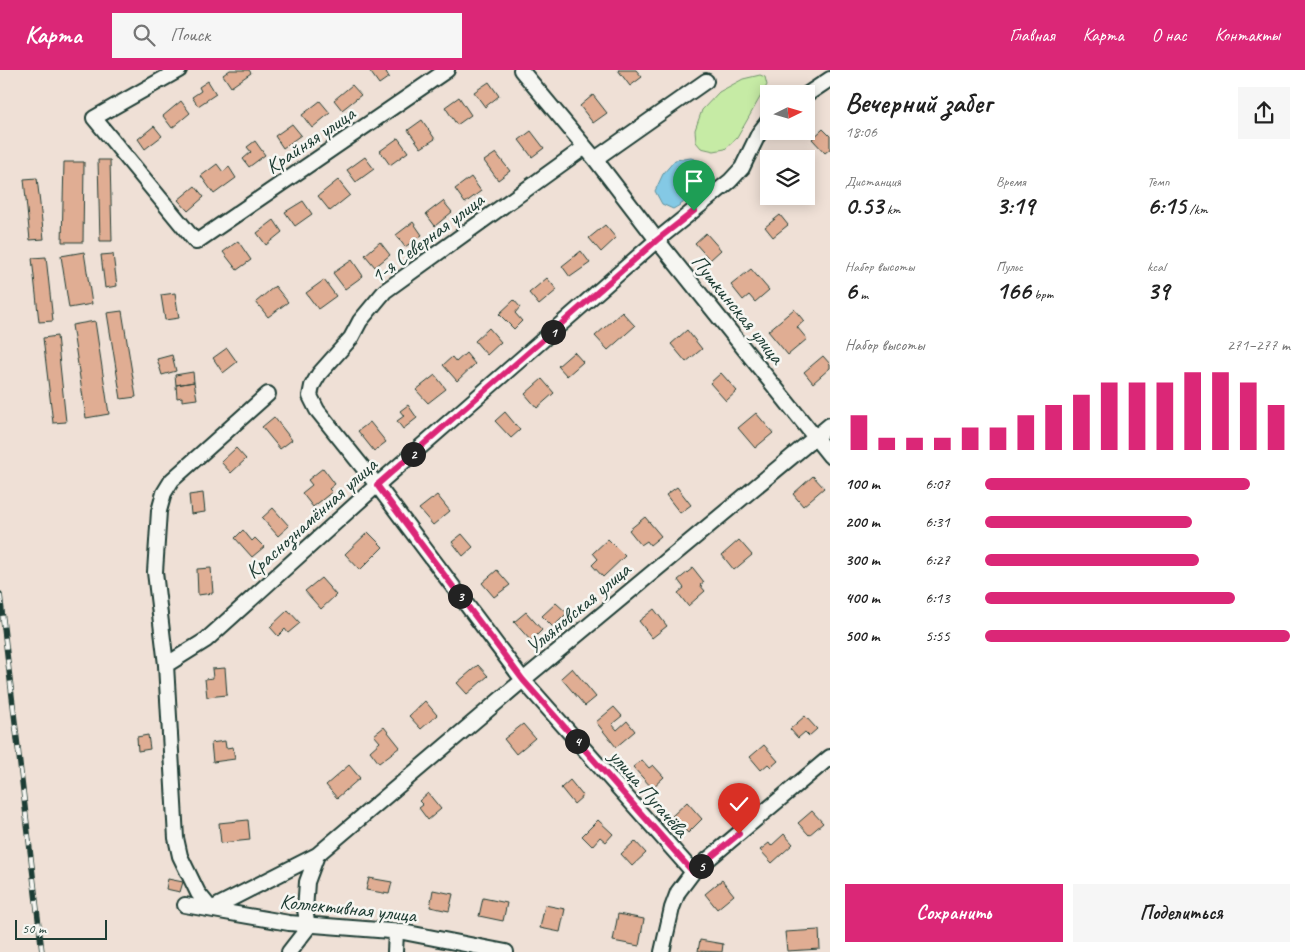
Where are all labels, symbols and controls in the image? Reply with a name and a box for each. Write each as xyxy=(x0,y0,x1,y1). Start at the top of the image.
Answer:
search box xyxy=(112,13,462,58)
text: Карта xyxy=(25,20,82,50)
icon: search xyxy=(130,21,158,49)
text: Поиск xyxy=(170,23,210,47)
text: Главная xyxy=(1010,24,1055,46)
text: Карта xyxy=(1083,24,1124,46)
text: О нас xyxy=(1152,24,1187,46)
text: Контакты xyxy=(1215,24,1280,46)
north arrow xyxy=(760,85,815,140)
map controls xyxy=(760,85,815,205)
text: Вечерний забег xyxy=(845,85,992,120)
button: share xyxy=(1238,87,1290,139)
street label: Крайняя улица xyxy=(260,100,361,179)
text: 18:06 xyxy=(845,122,877,142)
button: layers xyxy=(760,150,815,205)
pin xyxy=(673,160,715,211)
icon: arrive xyxy=(680,167,708,195)
text: Дистанция xyxy=(845,173,901,190)
text: Время xyxy=(996,173,1026,190)
text: Темп xyxy=(1147,173,1170,190)
street label: 1-я Северная улица xyxy=(365,186,490,289)
text: 0.53 xyxy=(845,190,883,222)
text: 3:19 xyxy=(996,190,1034,222)
text: 6:15 xyxy=(1147,190,1186,222)
text: km xyxy=(883,201,900,218)
text: /km xyxy=(1186,201,1208,218)
street label: Пушкинская улица xyxy=(686,249,791,371)
text: Набор высоты xyxy=(845,258,914,275)
text: Пульс xyxy=(996,258,1023,275)
text: kcal xyxy=(1147,258,1166,275)
text: 6 xyxy=(845,275,857,307)
text: 166 xyxy=(996,275,1031,307)
text: 39 xyxy=(1147,275,1169,307)
text: m xyxy=(857,286,868,303)
text: bpm xyxy=(1031,286,1053,303)
pin: 1 xyxy=(540,320,566,344)
text: 1 xyxy=(550,324,557,341)
text: Набор высоты xyxy=(845,335,924,355)
text: 271–277 m xyxy=(1227,335,1290,355)
pin: 2 xyxy=(400,442,426,466)
text: 2 xyxy=(410,446,417,463)
street label: Краснознамённая улица xyxy=(240,451,384,585)
text: 100 m xyxy=(845,474,880,494)
text: 6:07 xyxy=(925,474,950,494)
text: 200 m xyxy=(845,512,880,532)
text: 6:31 xyxy=(925,512,950,532)
text: 300 m xyxy=(845,550,880,570)
text: 6:27 xyxy=(925,550,950,570)
street label: Ульяновская улица xyxy=(520,556,637,659)
pin: 3 xyxy=(448,584,472,608)
text: 3 xyxy=(457,588,464,605)
text: 400 m xyxy=(845,588,880,608)
text: 6:13 xyxy=(925,588,950,608)
text: 500 m xyxy=(845,626,879,646)
text: 5:55 xyxy=(925,626,950,646)
pin: 4 xyxy=(564,728,590,754)
text: 4 xyxy=(574,733,581,750)
street label: улица Пугачёва xyxy=(602,742,696,844)
pin xyxy=(718,783,760,834)
icon: check xyxy=(725,790,753,818)
pin: 5 xyxy=(688,854,714,878)
text: 5 xyxy=(698,858,705,875)
button: Сохранить xyxy=(845,884,1063,942)
button: Поделиться xyxy=(1073,884,1290,942)
street label: Коллективная улица xyxy=(278,888,419,928)
scale bar xyxy=(15,917,108,940)
text: 50 m xyxy=(22,920,46,937)

